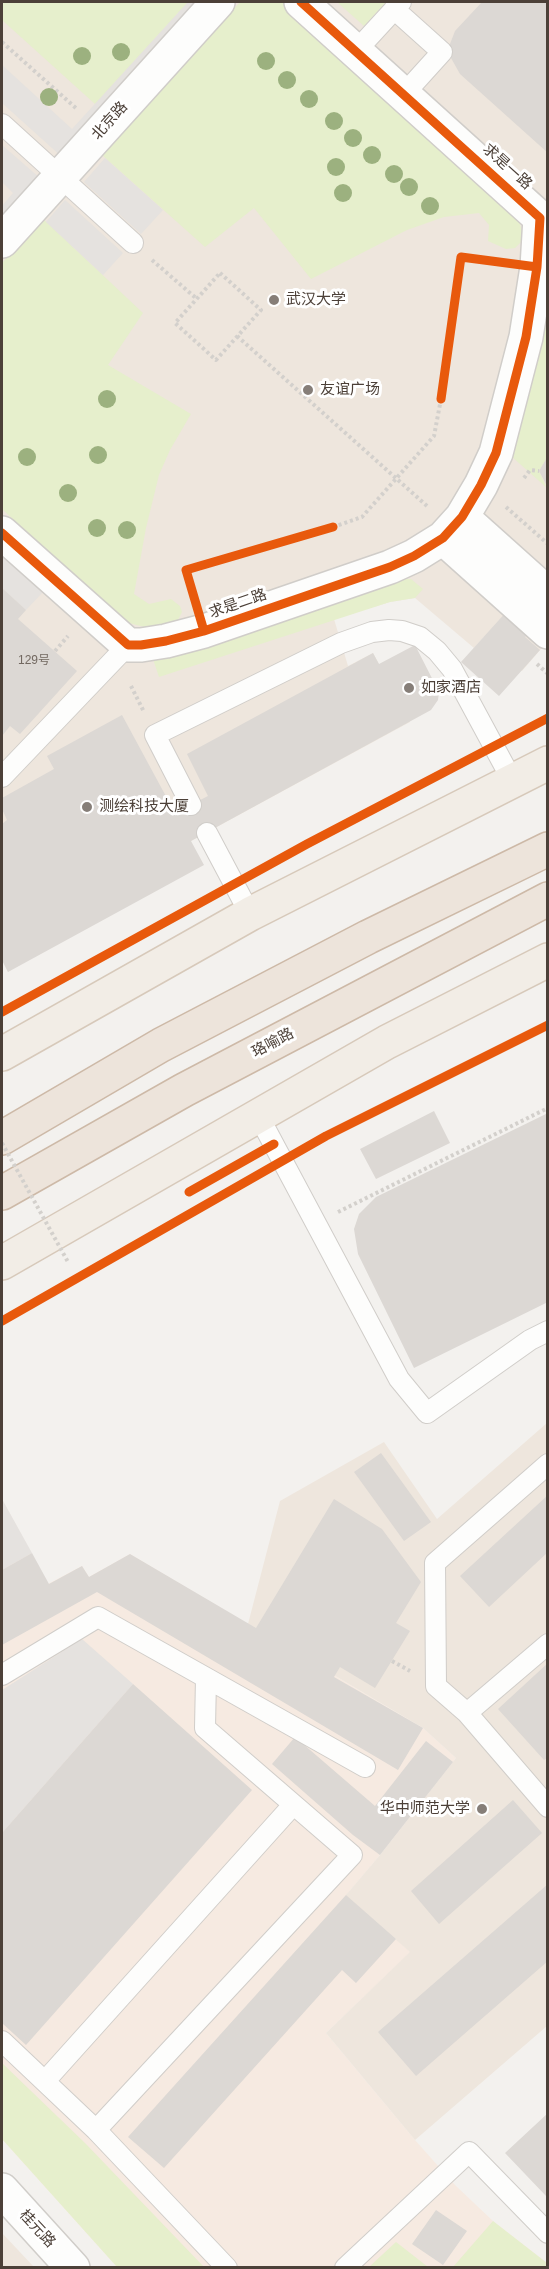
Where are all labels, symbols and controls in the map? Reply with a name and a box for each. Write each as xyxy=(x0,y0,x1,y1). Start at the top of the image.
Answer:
street label: 北京路 xyxy=(88,98,132,144)
street label: 求是一路 xyxy=(479,140,535,194)
place label: 武汉大学 xyxy=(286,291,346,309)
marker: 武汉大学 xyxy=(267,293,281,307)
place label: 友谊广场 xyxy=(320,381,380,399)
marker: 友谊广场 xyxy=(301,383,315,397)
street label: 求是二路 xyxy=(207,586,269,622)
house number: 129号 xyxy=(18,654,50,668)
place label: 如家酒店 xyxy=(421,679,481,697)
marker: 如家酒店 xyxy=(402,681,416,695)
place label: 测绘科技大厦 xyxy=(99,798,189,816)
marker: 测绘科技大厦 xyxy=(80,800,94,814)
street label: 珞喻路 xyxy=(249,1024,297,1062)
place label: 华中师范大学 xyxy=(380,1800,470,1818)
marker: 华中师范大学 xyxy=(475,1802,489,1816)
street label: 桂元路 xyxy=(15,2206,59,2252)

